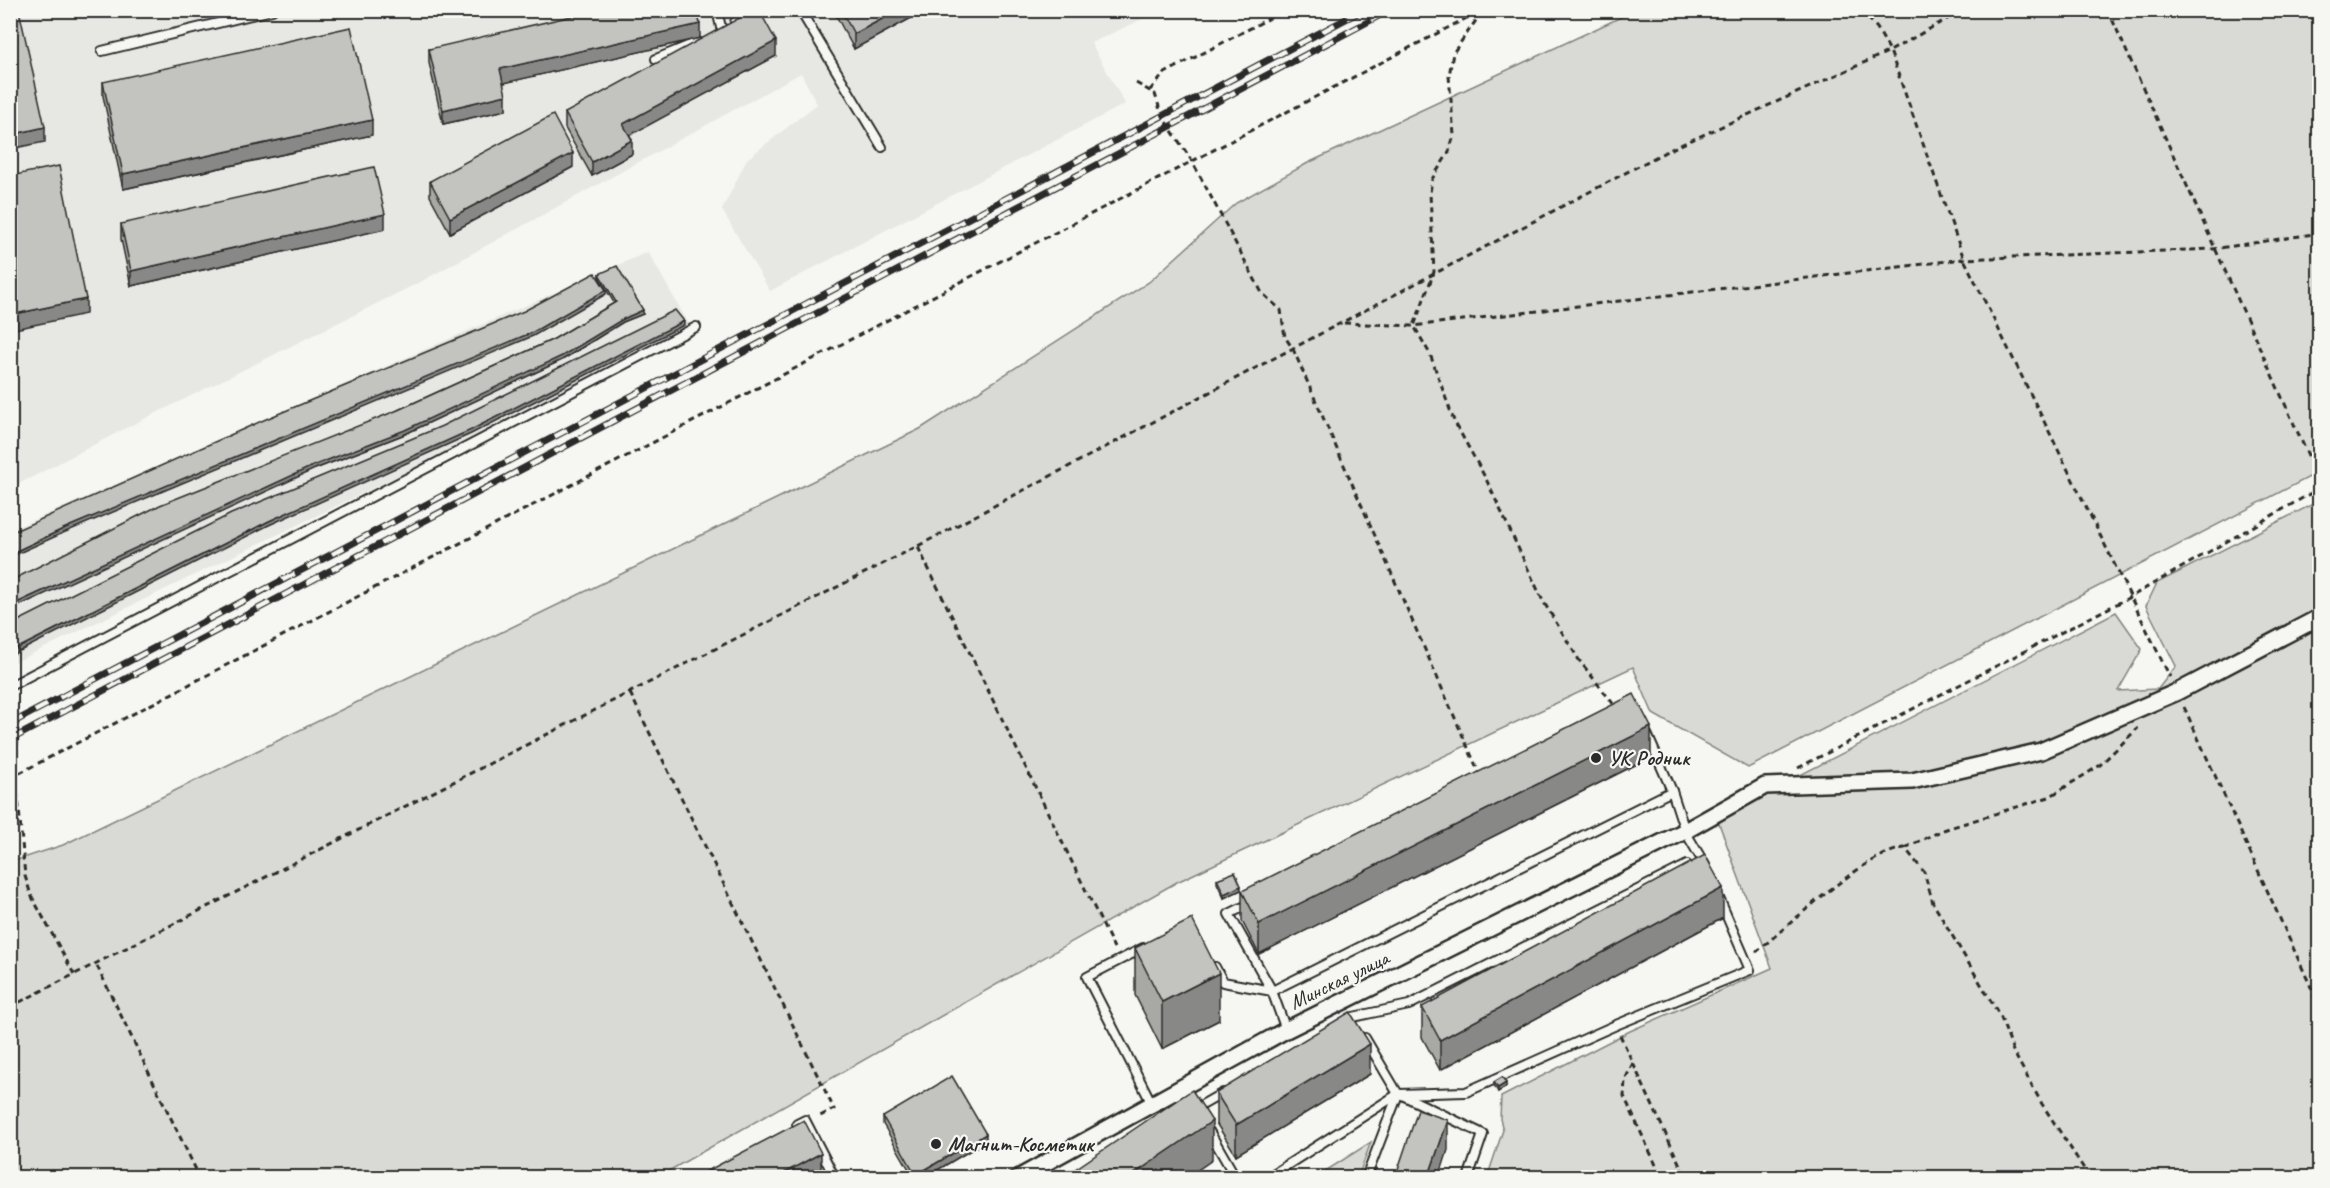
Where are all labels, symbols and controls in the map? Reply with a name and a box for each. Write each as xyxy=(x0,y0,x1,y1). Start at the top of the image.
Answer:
place label: УК Родник xyxy=(1608,745,1691,771)
marker: УК Родник xyxy=(1589,751,1603,765)
street label: Минская улица xyxy=(1285,944,1395,1015)
place label: Магнит-Косметик xyxy=(948,1131,1096,1157)
marker: Магнит-Косметик xyxy=(929,1137,943,1151)

